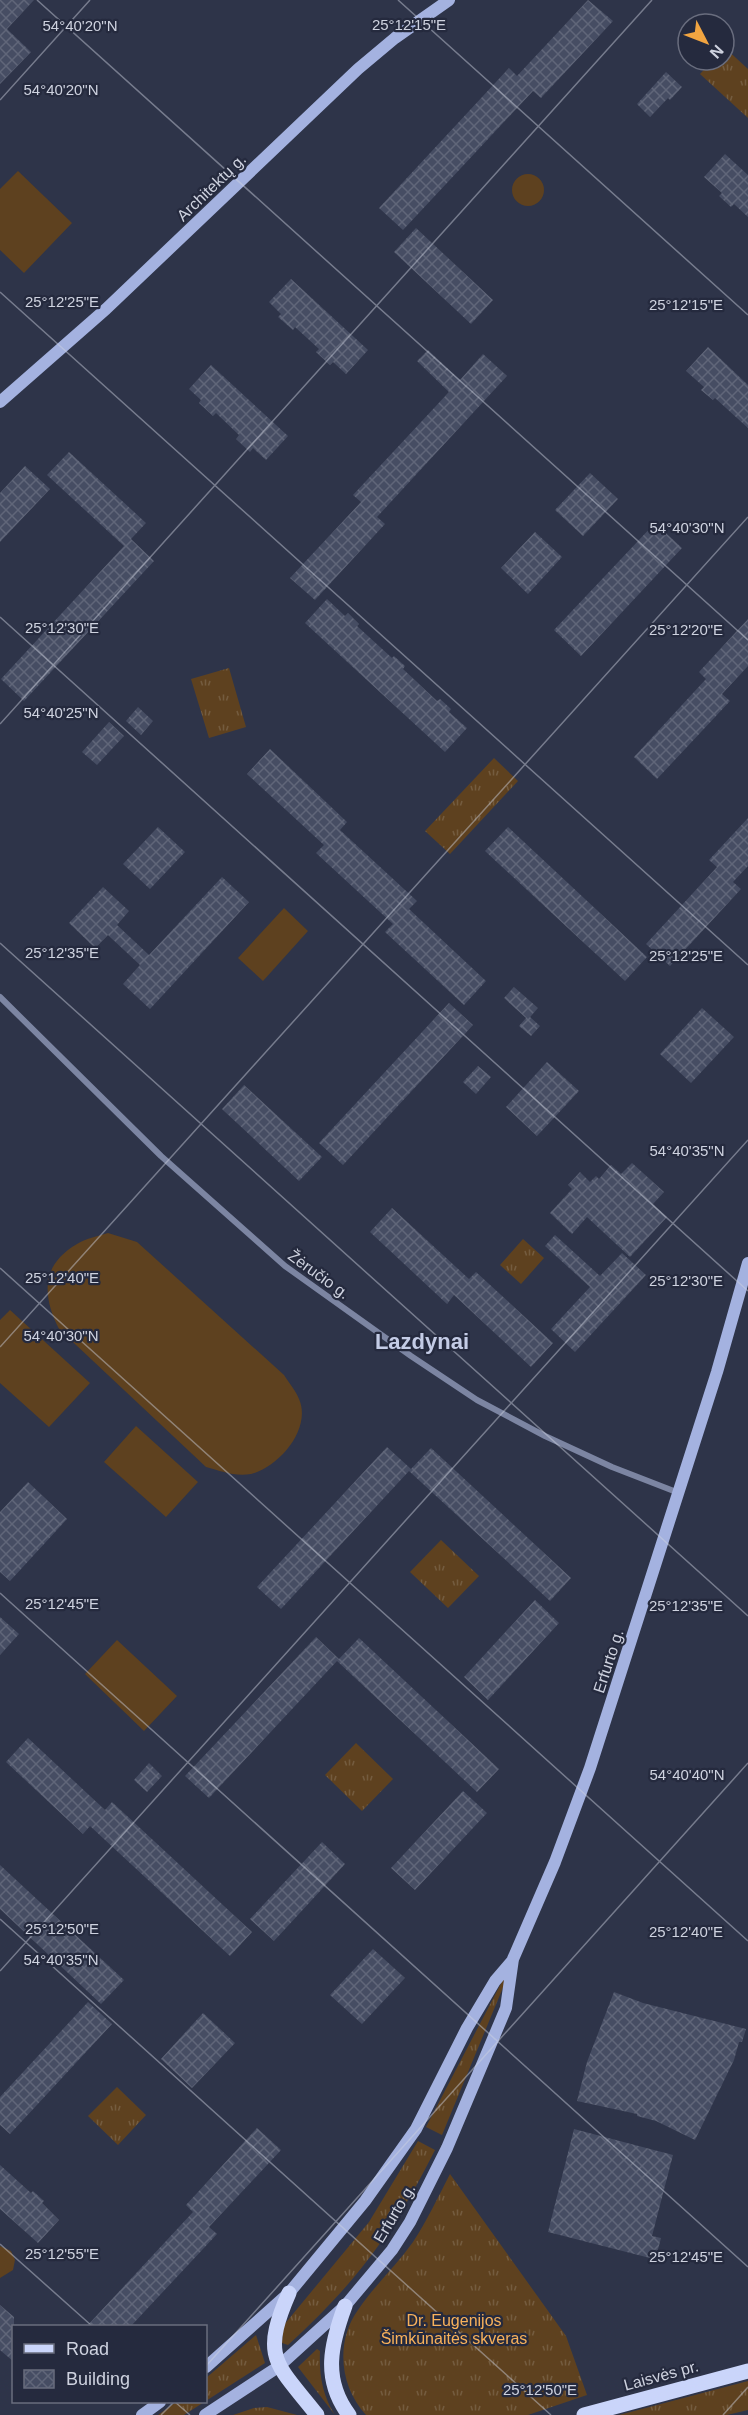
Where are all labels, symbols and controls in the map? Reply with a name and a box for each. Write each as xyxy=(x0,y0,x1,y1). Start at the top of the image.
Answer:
north arrow xyxy=(676,12,736,72)
text: 25°12'15"E xyxy=(372,16,446,33)
text: 54°40'20"N xyxy=(42,17,118,34)
text: N xyxy=(707,42,727,62)
text: 54°40'20"N xyxy=(23,81,99,98)
street label: Architektų g. xyxy=(173,150,249,224)
text: 25°12'25"E xyxy=(25,293,99,310)
text: 25°12'15"E xyxy=(649,296,723,313)
text: 54°40'30"N xyxy=(649,519,725,536)
text: 25°12'30"E xyxy=(25,619,99,636)
text: 25°12'20"E xyxy=(649,621,723,638)
text: 54°40'25"N xyxy=(23,704,99,721)
text: 25°12'35"E xyxy=(25,944,99,961)
text: 25°12'25"E xyxy=(649,947,723,964)
text: 54°40'35"N xyxy=(649,1142,725,1159)
street label: Žėručio g. xyxy=(285,1246,353,1302)
text: 25°12'40"E xyxy=(25,1269,99,1286)
text: 25°12'30"E xyxy=(649,1272,723,1289)
text: 54°40'30"N xyxy=(23,1327,99,1344)
district label: Lazdynai xyxy=(375,1329,469,1354)
text: 25°12'45"E xyxy=(25,1595,99,1612)
text: 25°12'35"E xyxy=(649,1597,723,1614)
street label: Erfurto g. xyxy=(590,1627,627,1695)
text: 54°40'40"N xyxy=(649,1766,725,1783)
text: 25°12'50"E xyxy=(25,1920,99,1937)
text: 25°12'40"E xyxy=(649,1923,723,1940)
text: 54°40'35"N xyxy=(23,1951,99,1968)
street label: Erfurto g. xyxy=(370,2181,419,2246)
text: 25°12'55"E xyxy=(25,2245,99,2262)
text: 25°12'45"E xyxy=(649,2248,723,2265)
park label: Dr. Eugenijos Šimkūnaitės skveras xyxy=(381,2312,527,2347)
legend xyxy=(12,2325,207,2403)
text: Road xyxy=(66,2339,109,2359)
street label: Laisvės pr. xyxy=(622,2357,700,2394)
text: Building xyxy=(66,2369,130,2389)
text: 25°12'50"E xyxy=(503,2381,577,2398)

